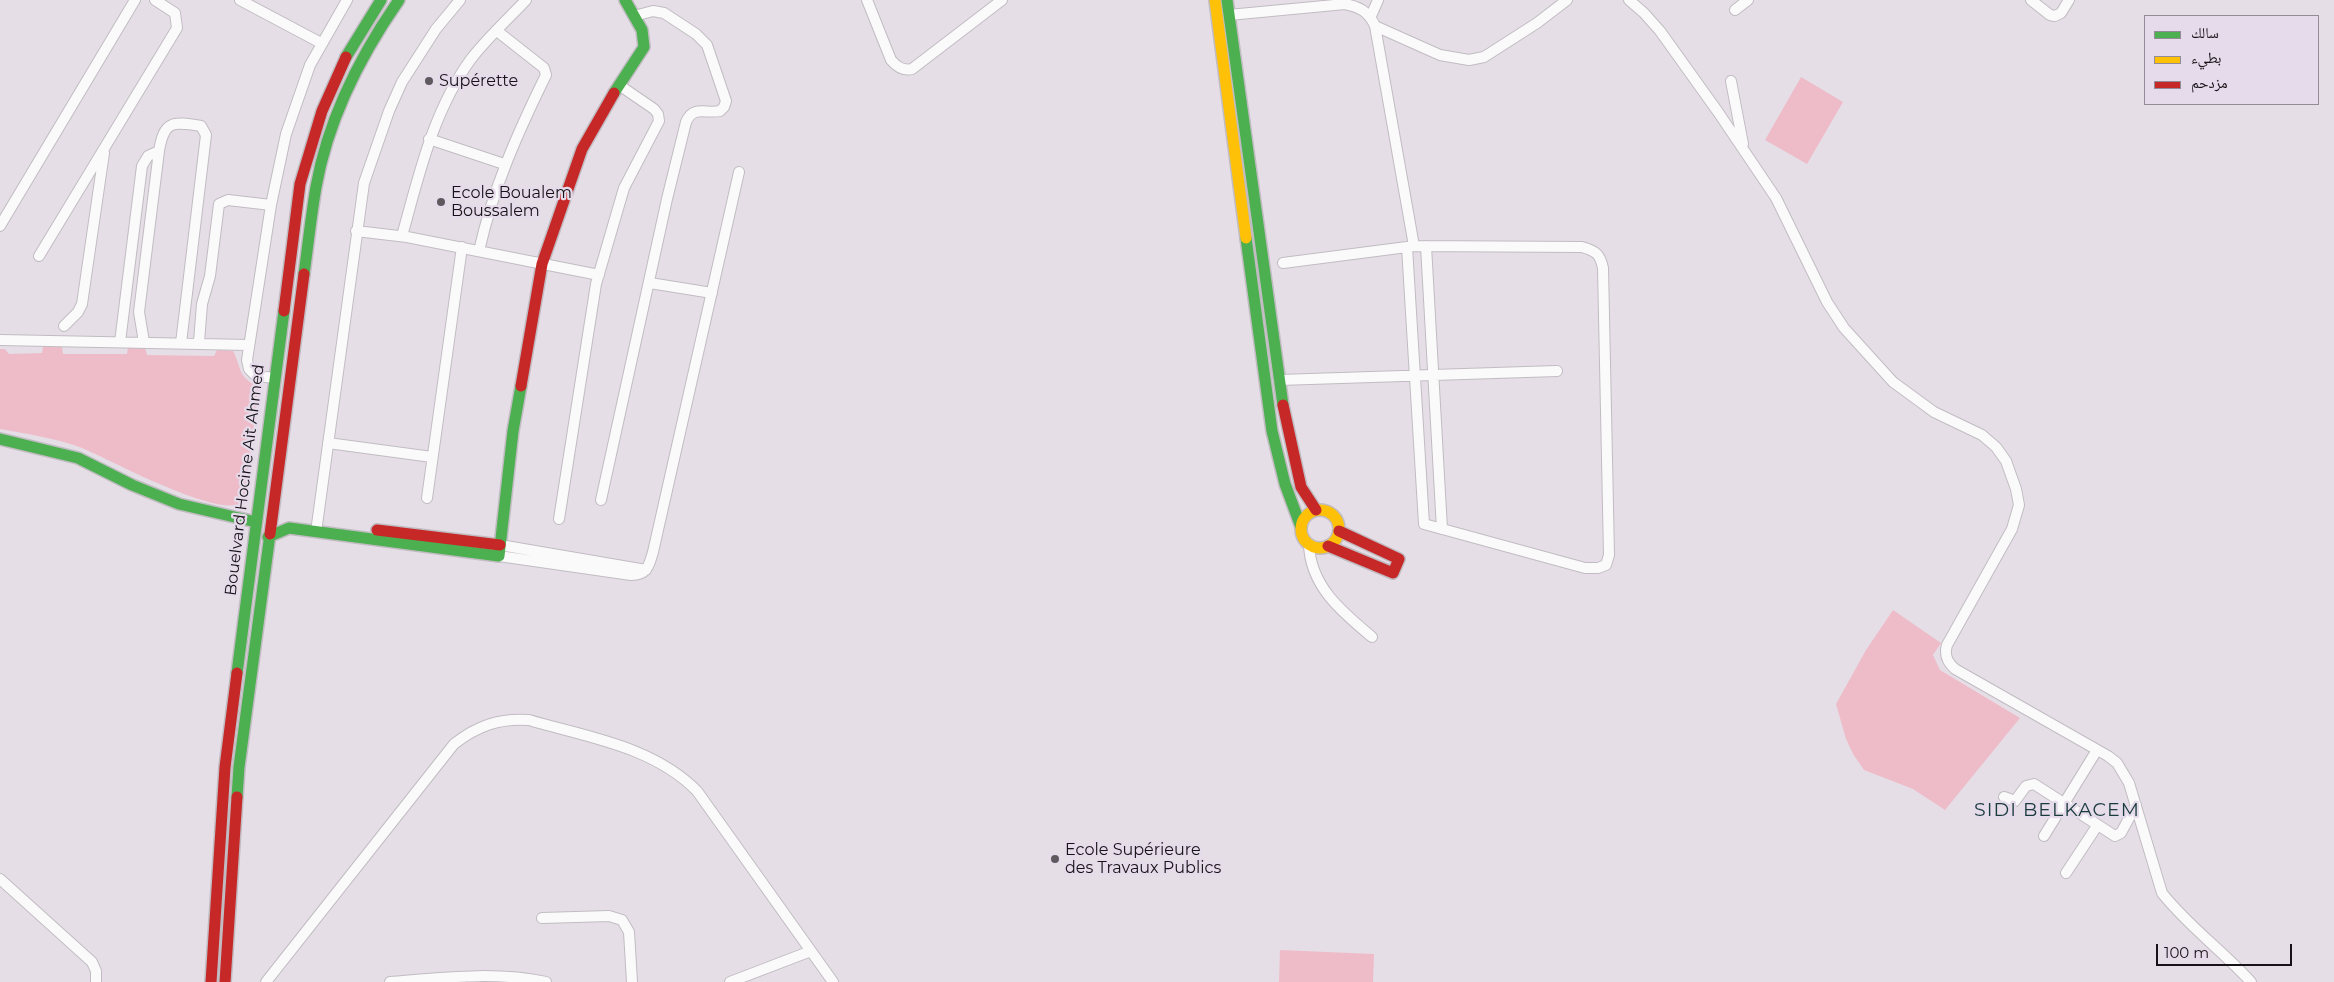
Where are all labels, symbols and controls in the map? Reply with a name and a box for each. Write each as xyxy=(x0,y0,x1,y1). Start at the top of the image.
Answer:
legend xyxy=(2144,15,2319,105)
text: سالك xyxy=(2191,23,2219,42)
text: بطيء xyxy=(2191,48,2221,67)
place label: Supérette xyxy=(439,71,518,91)
text: مزدحم xyxy=(2191,73,2228,92)
marker: Supérette xyxy=(423,75,435,87)
place label: Ecole Boualem Boussalem xyxy=(451,183,572,221)
marker: Ecole Boualem Boussalem xyxy=(435,196,447,208)
street label: Bouelvard Hocine Ait Ahmed xyxy=(221,363,269,597)
district label: SIDI BELKACEM xyxy=(1972,799,2142,821)
place label: Ecole Supérieure des Travaux Publics xyxy=(1065,840,1221,878)
marker: Ecole Supérieure des Travaux Publics xyxy=(1049,853,1061,865)
scale bar xyxy=(2159,934,2295,966)
text: 100 m xyxy=(2164,943,2209,962)

